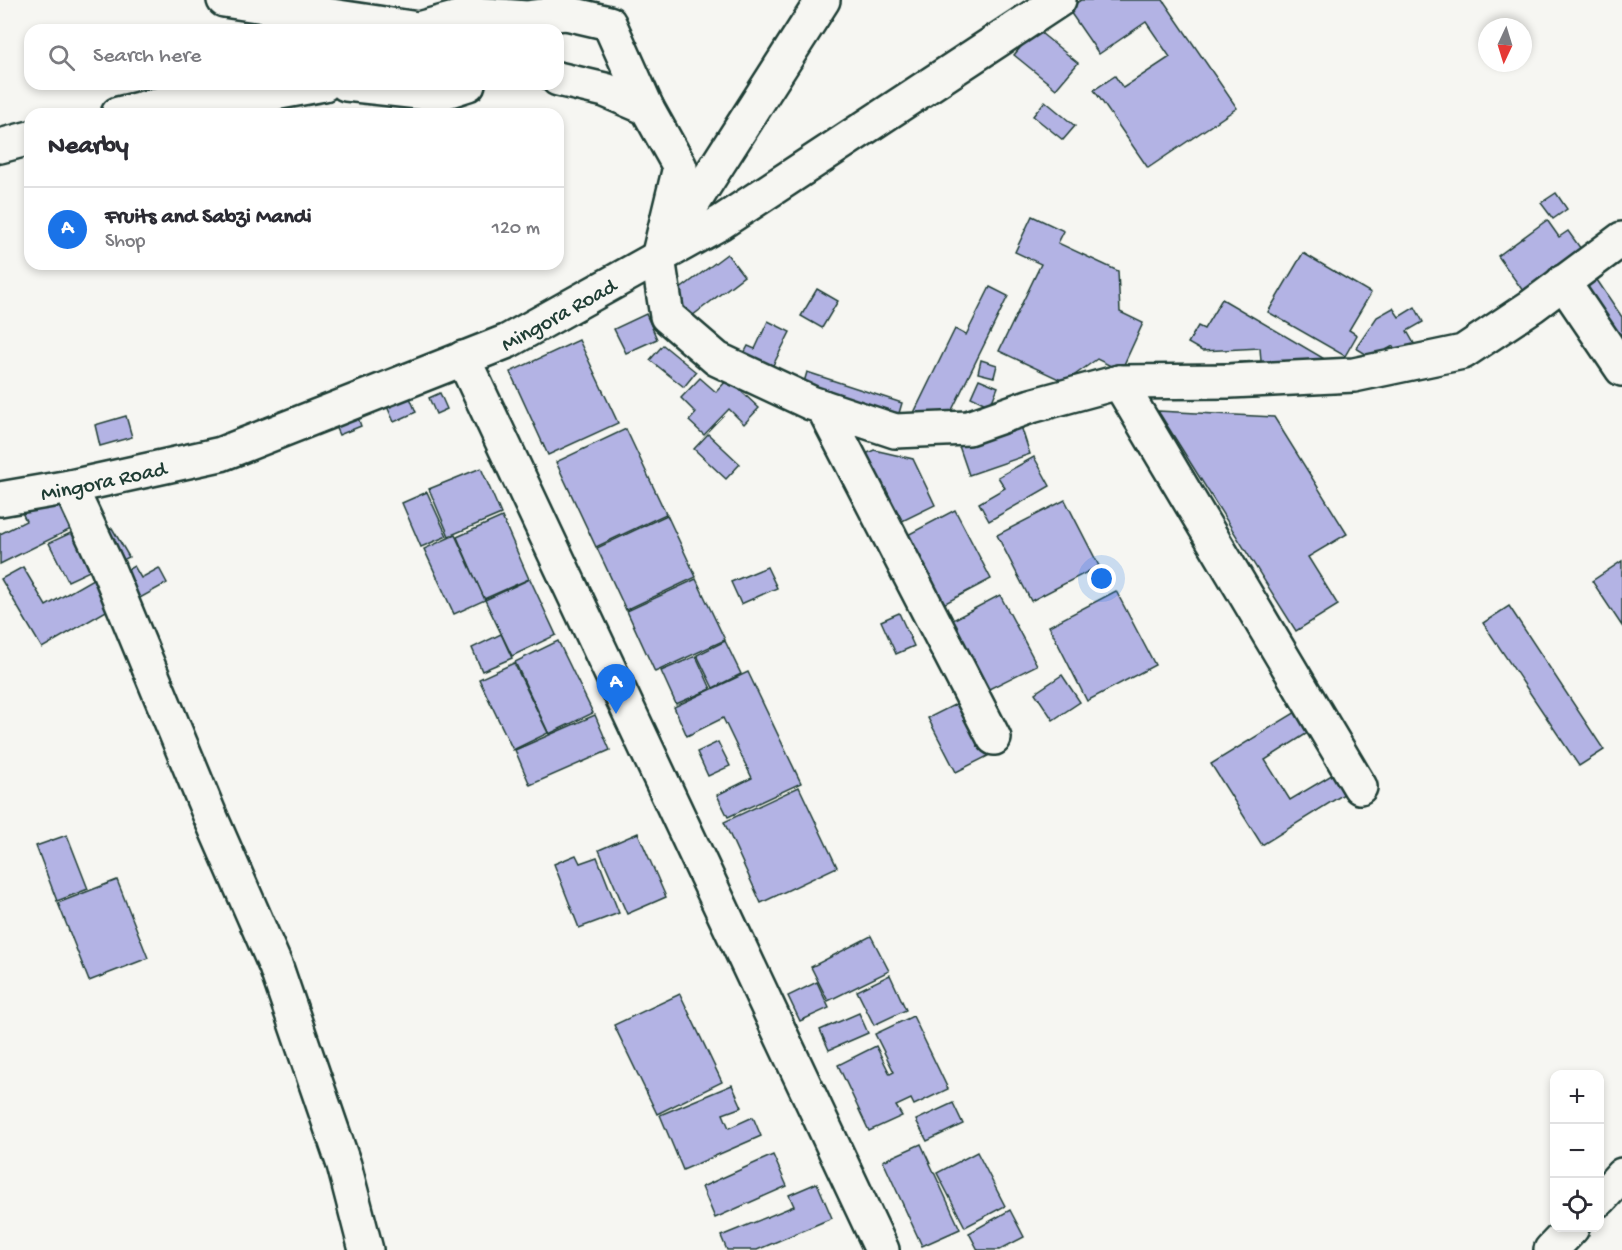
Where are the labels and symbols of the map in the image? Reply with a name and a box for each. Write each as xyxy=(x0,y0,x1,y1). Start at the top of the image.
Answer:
north arrow xyxy=(1478,18,1532,72)
street label: Mingora Road xyxy=(498,273,624,359)
street label: Mingora Road xyxy=(39,457,171,509)
your location xyxy=(1087,564,1116,593)
pin: A xyxy=(596,664,636,714)

